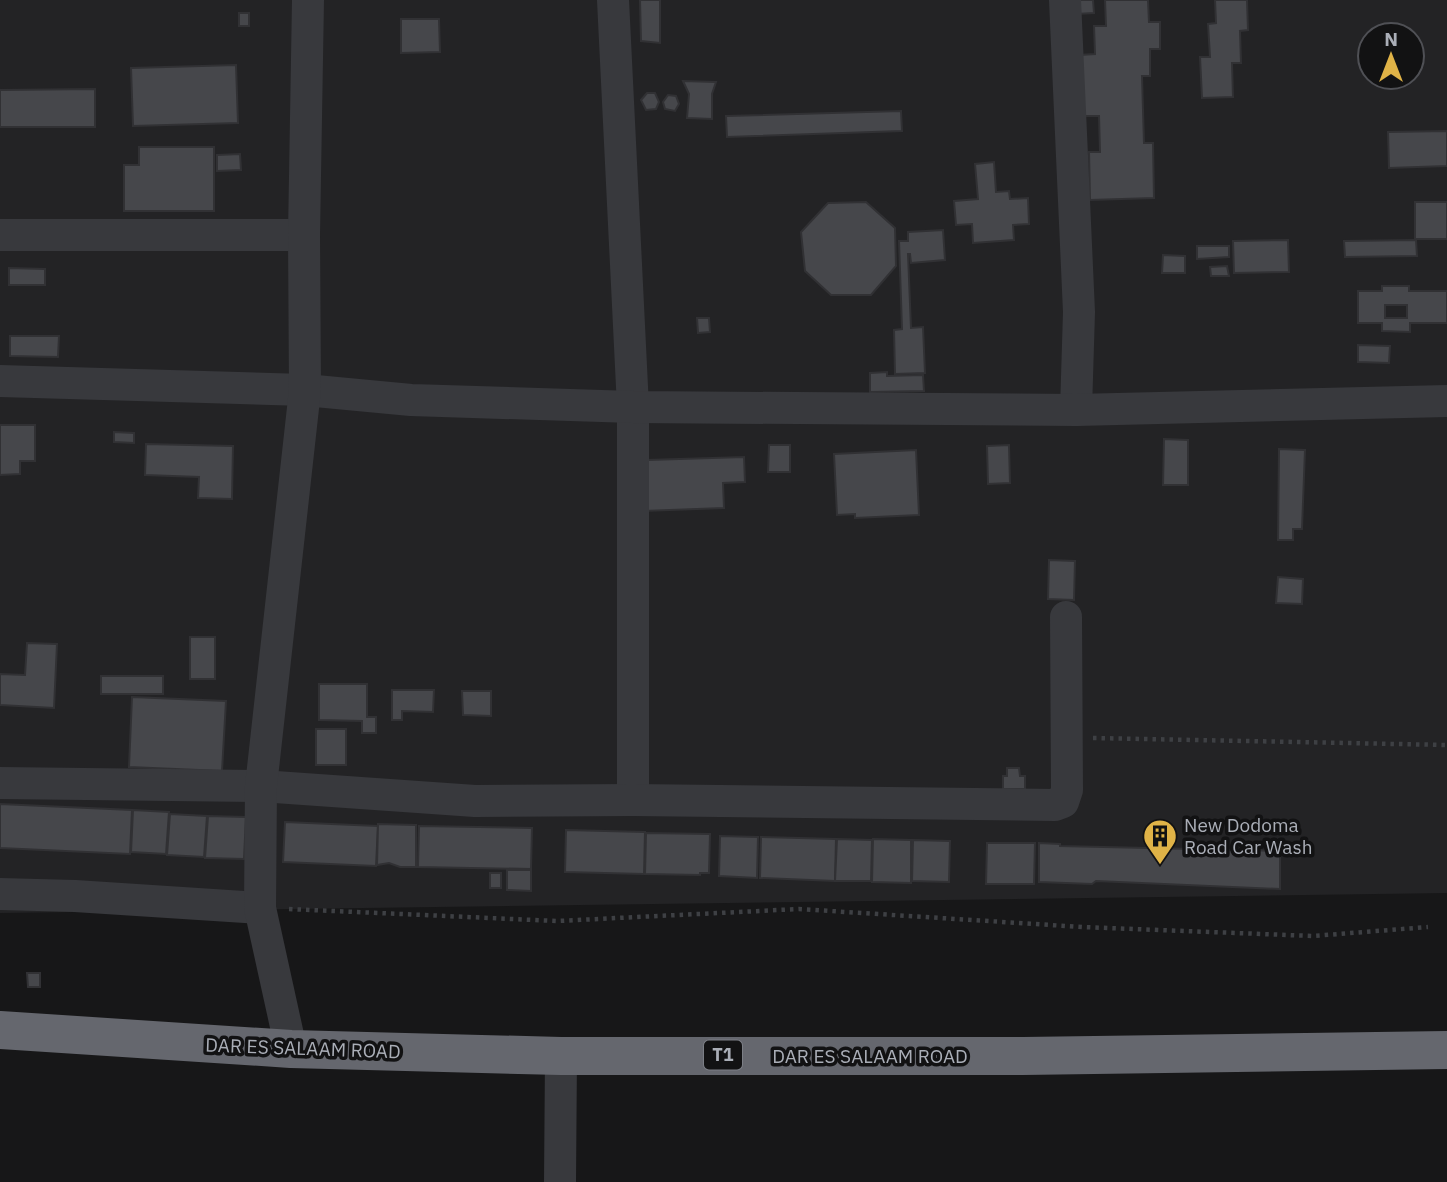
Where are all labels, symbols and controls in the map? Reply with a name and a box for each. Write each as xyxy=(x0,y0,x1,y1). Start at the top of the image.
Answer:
north arrow xyxy=(1356,21,1426,91)
text: N xyxy=(1384,27,1398,51)
place label: New Dodoma Road Car Wash xyxy=(1184,813,1313,859)
building icon: New Dodoma Road Car Wash xyxy=(1141,817,1179,866)
street label: DAR ES SALAAM ROAD xyxy=(205,1033,401,1063)
road number: T1 xyxy=(704,1040,742,1070)
street label: DAR ES SALAAM ROAD xyxy=(772,1044,968,1068)

